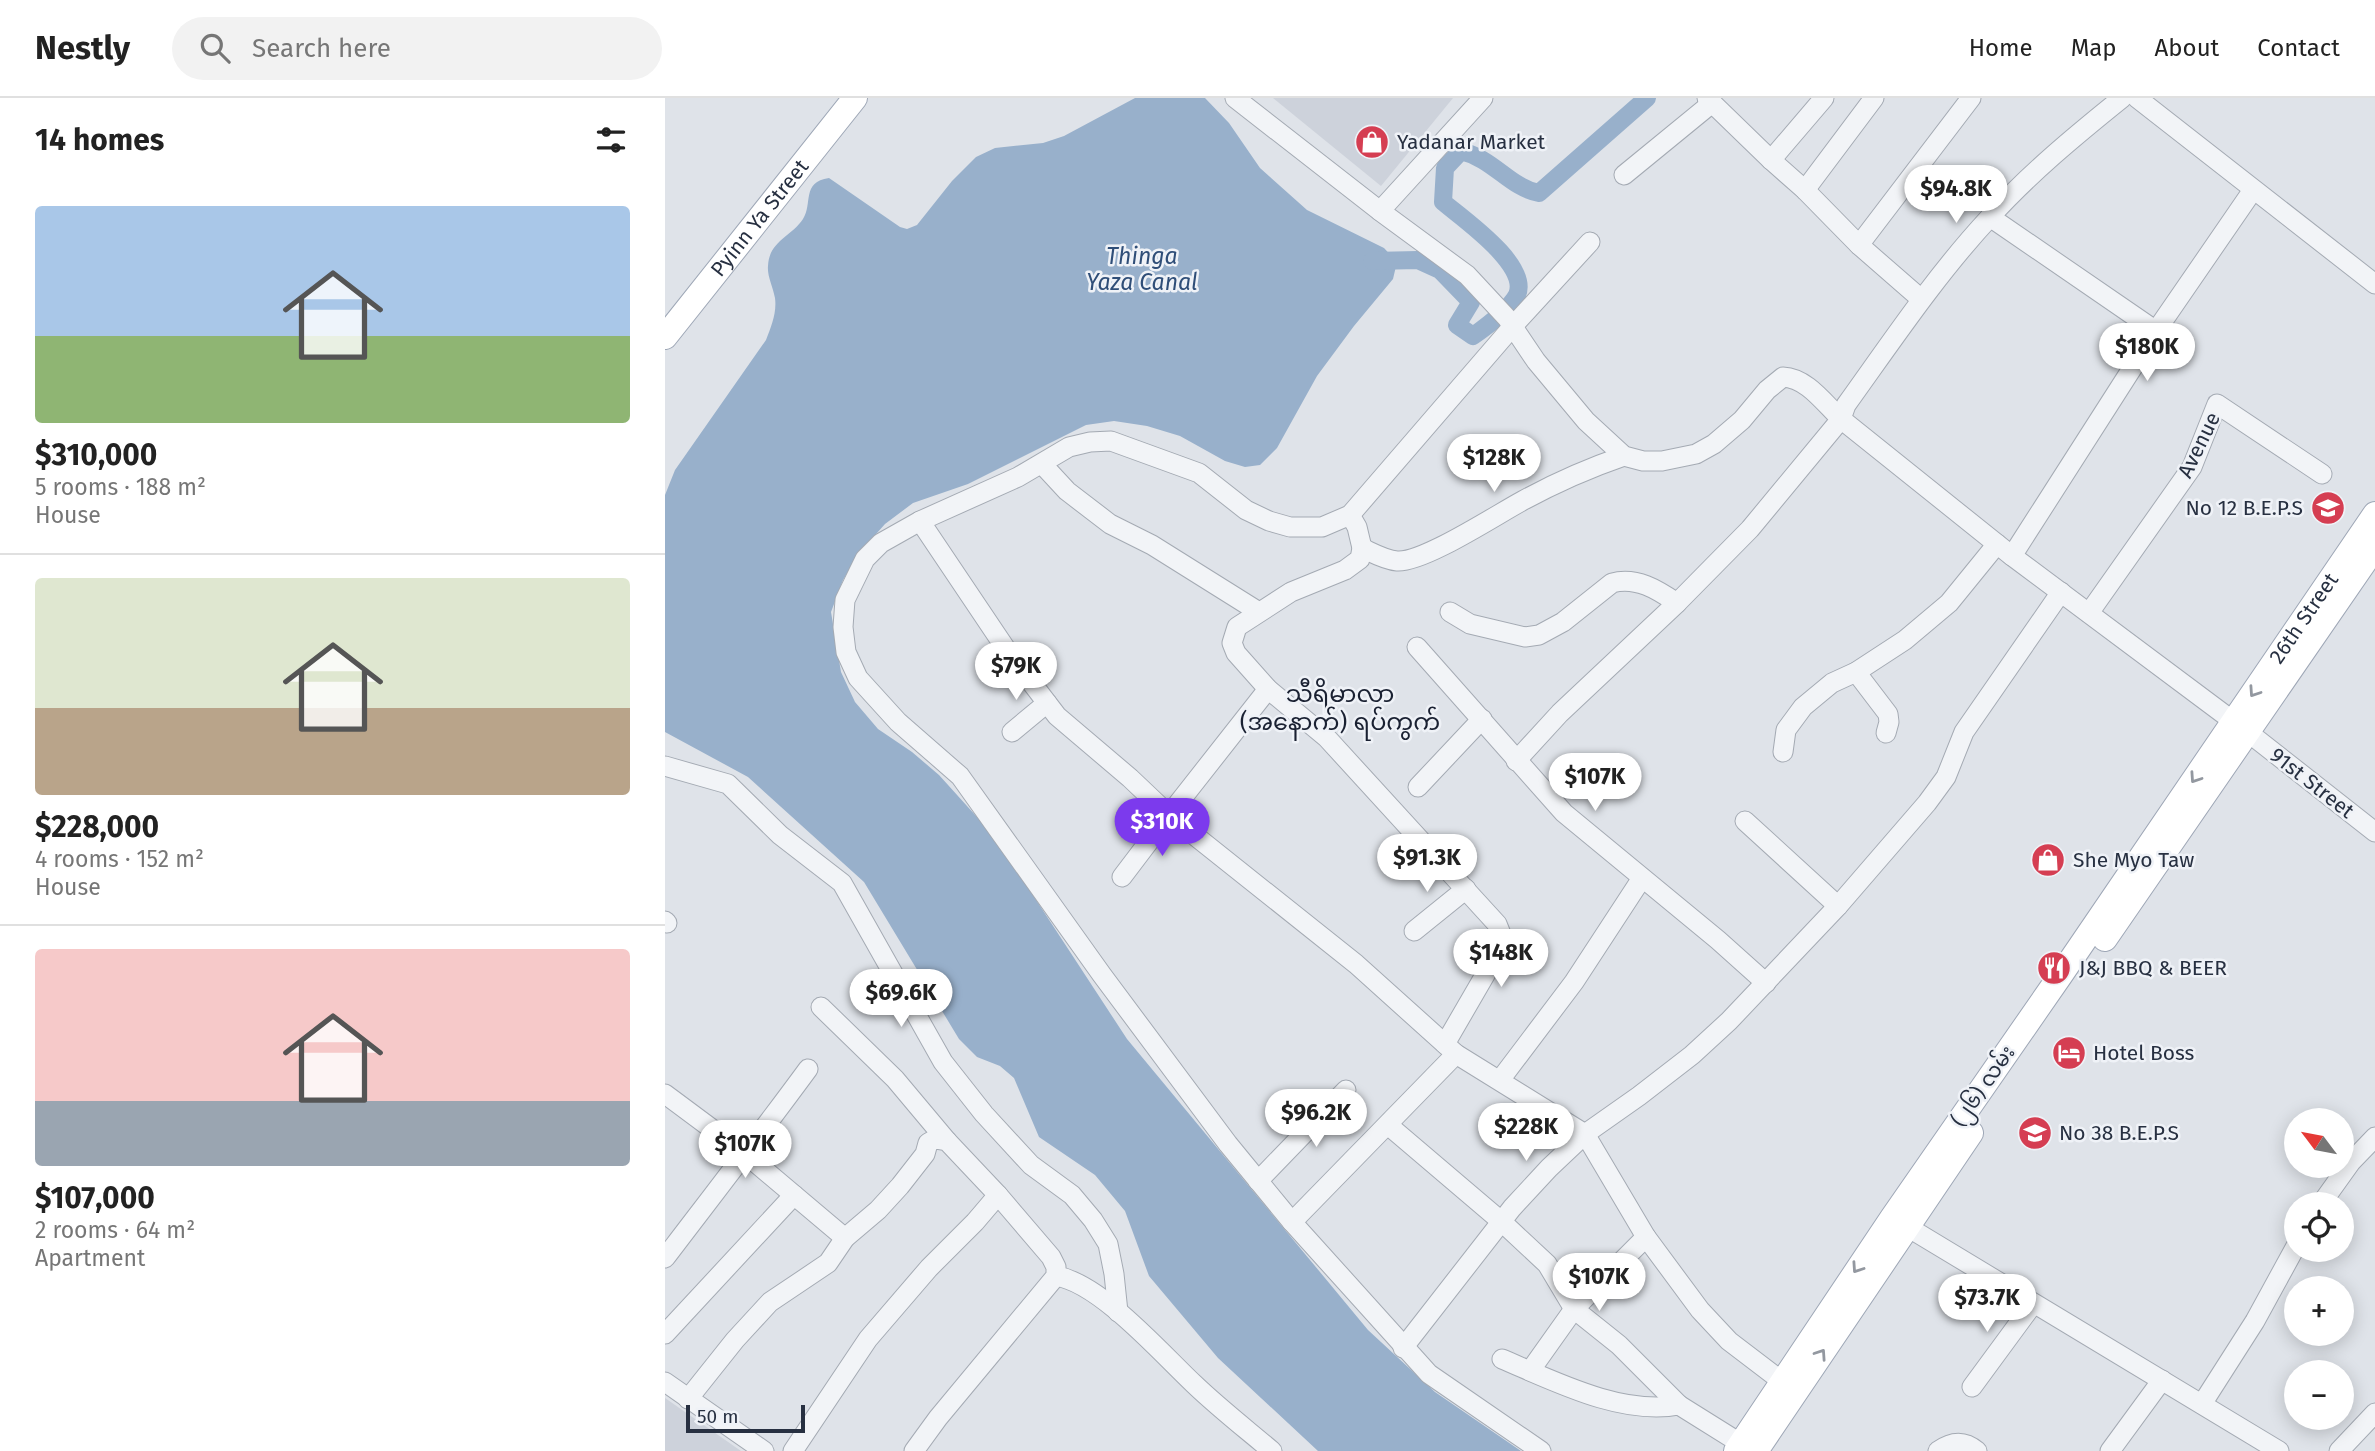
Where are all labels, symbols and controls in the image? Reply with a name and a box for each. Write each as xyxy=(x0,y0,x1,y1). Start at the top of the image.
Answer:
search box xyxy=(172,17,662,80)
text: Nestly xyxy=(35,28,130,68)
icon: search xyxy=(196,29,234,67)
text: Search here xyxy=(252,33,391,64)
text: Home xyxy=(1969,34,2033,62)
text: Map xyxy=(2071,34,2117,62)
text: About xyxy=(2155,34,2219,62)
text: Contact xyxy=(2257,34,2340,62)
icon: filters xyxy=(592,121,630,159)
text: 14 homes xyxy=(35,122,164,158)
shop icon: Yadanar Market xyxy=(1353,123,1391,161)
place label: Yadanar Market xyxy=(1397,129,1546,155)
street label: Pyinn Ya Street xyxy=(705,154,814,282)
pin: $94.8K xyxy=(1899,166,2013,225)
text: $94.8K xyxy=(1920,174,1992,202)
water label: Thinga Yaza Canal xyxy=(1086,242,1198,296)
icon: home xyxy=(270,252,396,378)
pin: $180K xyxy=(2098,324,2196,383)
text: $180K xyxy=(2115,332,2179,360)
street label: Avenue xyxy=(2172,408,2226,482)
pin: $128K xyxy=(1445,434,1543,494)
text: $310,000 xyxy=(35,437,157,473)
text: $128K xyxy=(1463,443,1525,471)
text: 5 rooms · 188 m² xyxy=(35,473,206,501)
school or university icon: No 12 B.E.P.S xyxy=(2309,489,2347,527)
place label: No 12 B.E.P.S xyxy=(2186,495,2303,521)
text: House xyxy=(35,501,101,529)
street label: 26th Street xyxy=(2264,568,2344,669)
icon: home xyxy=(270,624,396,750)
pin: $79K xyxy=(975,642,1057,702)
text: $79K xyxy=(991,651,1041,679)
district label: သီရိမာလာ (အနောက်) ရပ်ကွက် xyxy=(1240,678,1440,741)
one-way arrow xyxy=(2249,684,2262,697)
street label: 91st Street xyxy=(2265,742,2360,824)
pin: $107K xyxy=(1546,754,1644,813)
text: $107K xyxy=(1565,762,1625,790)
one-way arrow xyxy=(2191,770,2203,783)
pin: $310K xyxy=(1113,798,1211,858)
text: $310K xyxy=(1131,807,1193,835)
text: $228,000 xyxy=(35,809,159,845)
pin: $91.3K xyxy=(1370,834,1484,894)
shop icon: She Myo Taw xyxy=(2029,841,2067,879)
text: $91.3K xyxy=(1393,843,1461,871)
text: 4 rooms · 152 m² xyxy=(35,845,204,873)
place label: She Myo Taw xyxy=(2073,847,2194,873)
text: House xyxy=(35,873,101,901)
pin: $148K xyxy=(1452,930,1550,989)
text: $148K xyxy=(1469,938,1533,966)
restaurant icon: J&J BBQ & BEER xyxy=(2035,949,2073,987)
place label: J&J BBQ & BEER xyxy=(2079,955,2227,981)
pin: $69.6K xyxy=(844,970,958,1029)
text: $69.6K xyxy=(866,978,936,1006)
icon: home xyxy=(270,995,396,1121)
hotel icon: Hotel Boss xyxy=(2050,1034,2088,1072)
street label: (၂၆) လမ်း xyxy=(1943,1038,2024,1134)
place label: Hotel Boss xyxy=(2093,1040,2195,1066)
pin: $96.2K xyxy=(1259,1090,1373,1149)
text: $96.2K xyxy=(1281,1098,1351,1126)
pin: $228K xyxy=(1477,1104,1575,1163)
north arrow xyxy=(2284,1108,2354,1178)
map controls xyxy=(2284,1108,2354,1430)
text: $228K xyxy=(1494,1112,1558,1140)
school or university icon: No 38 B.E.P.S xyxy=(2016,1114,2054,1152)
place label: No 38 B.E.P.S xyxy=(2059,1120,2179,1146)
pin: $107K xyxy=(696,1121,794,1180)
text: $107K xyxy=(715,1129,775,1157)
text: $107,000 xyxy=(35,1180,155,1216)
button: locate xyxy=(2284,1192,2354,1262)
text: 2 rooms · 64 m² xyxy=(35,1216,195,1244)
text: Apartment xyxy=(35,1244,145,1272)
pin: $107K xyxy=(1550,1254,1648,1313)
one-way arrow xyxy=(1852,1261,1865,1274)
text: $107K xyxy=(1569,1262,1629,1290)
pin: $73.7K xyxy=(1930,1274,2044,1334)
button: + xyxy=(2284,1276,2354,1346)
text: $73.7K xyxy=(1954,1283,2020,1311)
one-way arrow xyxy=(1813,1349,1825,1362)
button: − xyxy=(2284,1360,2354,1430)
scale bar xyxy=(686,1402,805,1434)
text: 50 m xyxy=(697,1405,738,1428)

